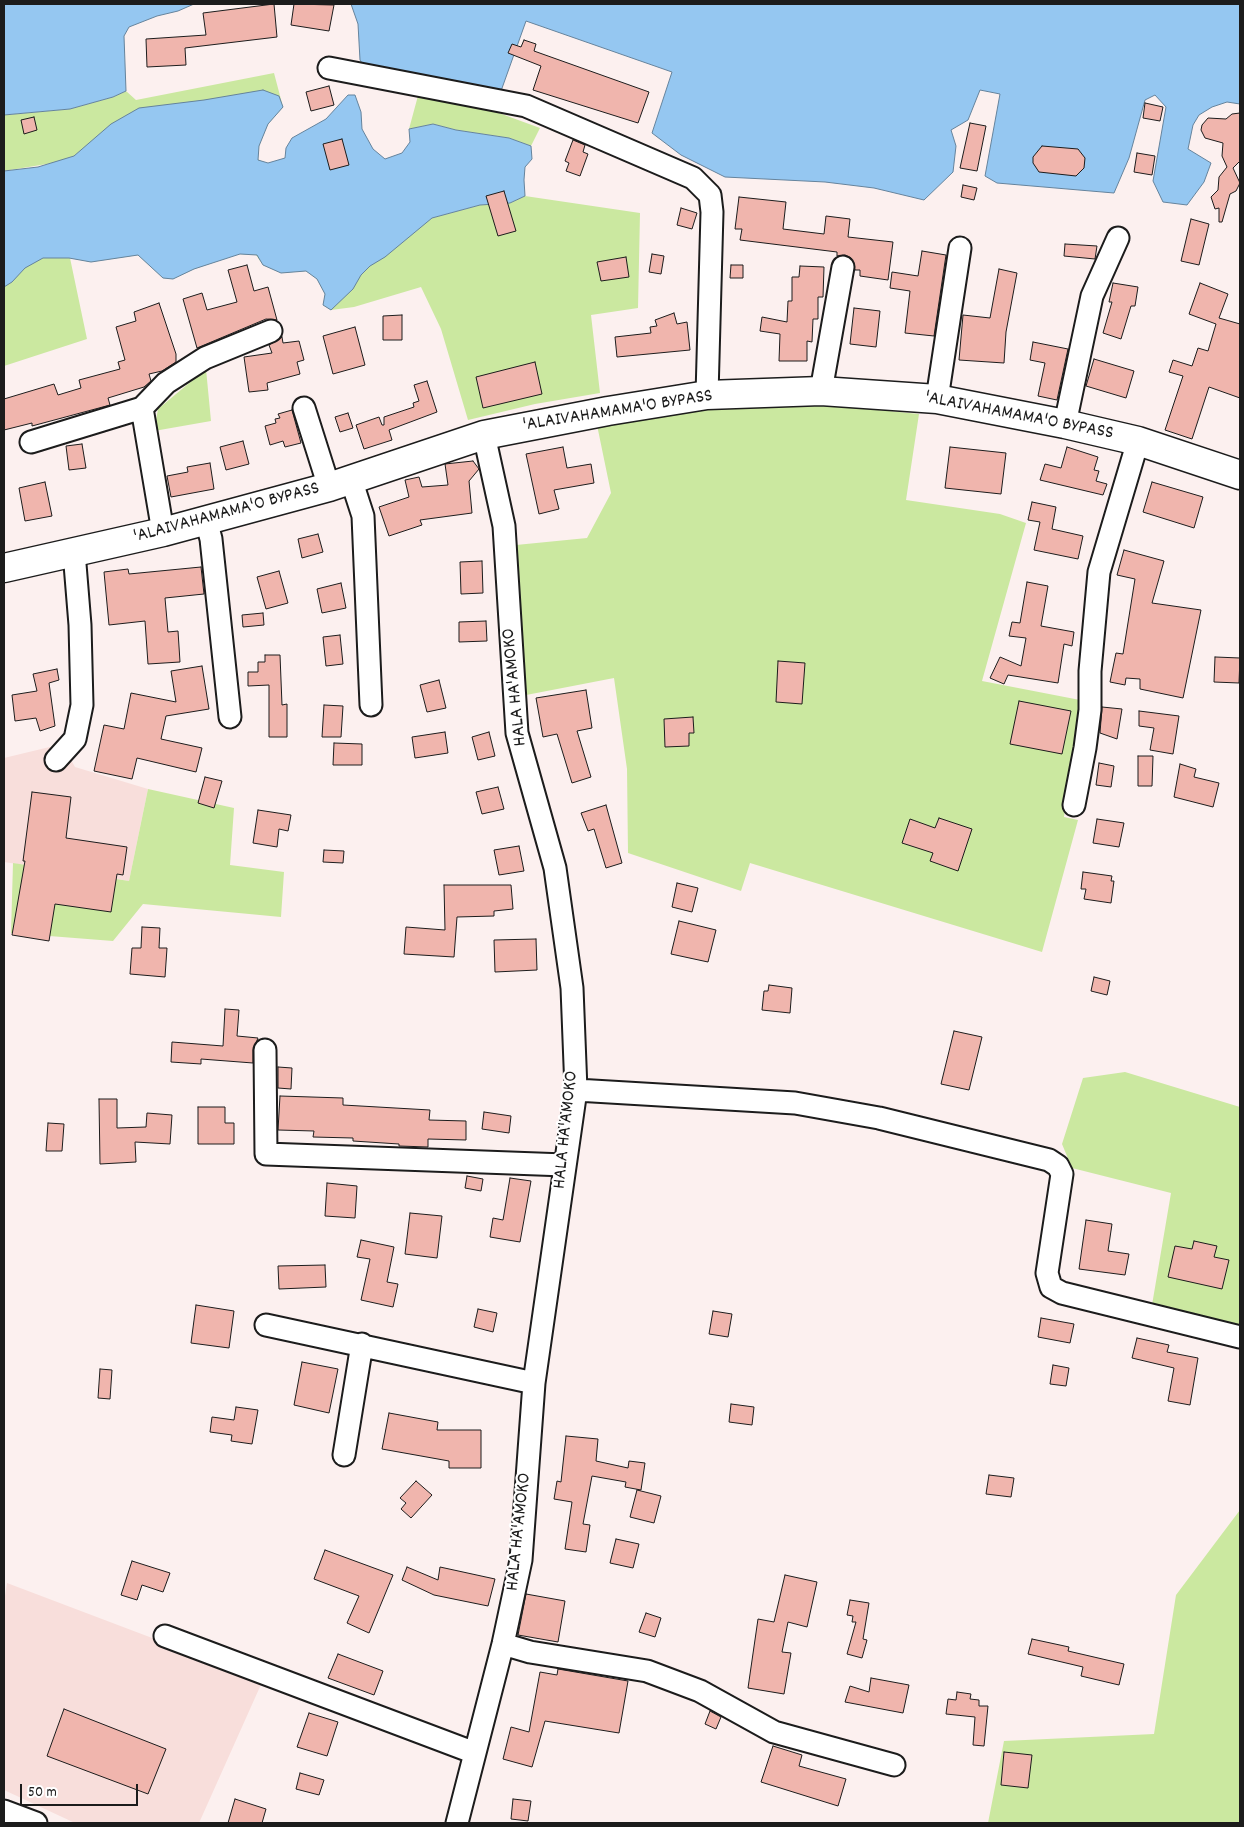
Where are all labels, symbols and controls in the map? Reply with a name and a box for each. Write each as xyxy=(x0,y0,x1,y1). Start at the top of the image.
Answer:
street label: 'ALAIVAHAMAMA'O BYPASS xyxy=(522,386,714,438)
street label: 'ALAIVAHAMAMA'O BYPASS xyxy=(923,388,1115,446)
street label: 'ALAIVAHAMAMA'O BYPASS xyxy=(132,478,322,550)
street label: HALA HA'AMOKO xyxy=(498,627,534,747)
street label: HALA HA'AMOKO xyxy=(549,1070,585,1190)
street label: HALA HA'AMOKO xyxy=(502,1472,538,1592)
scale bar xyxy=(22,1774,140,1806)
text: 50 m xyxy=(28,1782,57,1804)

